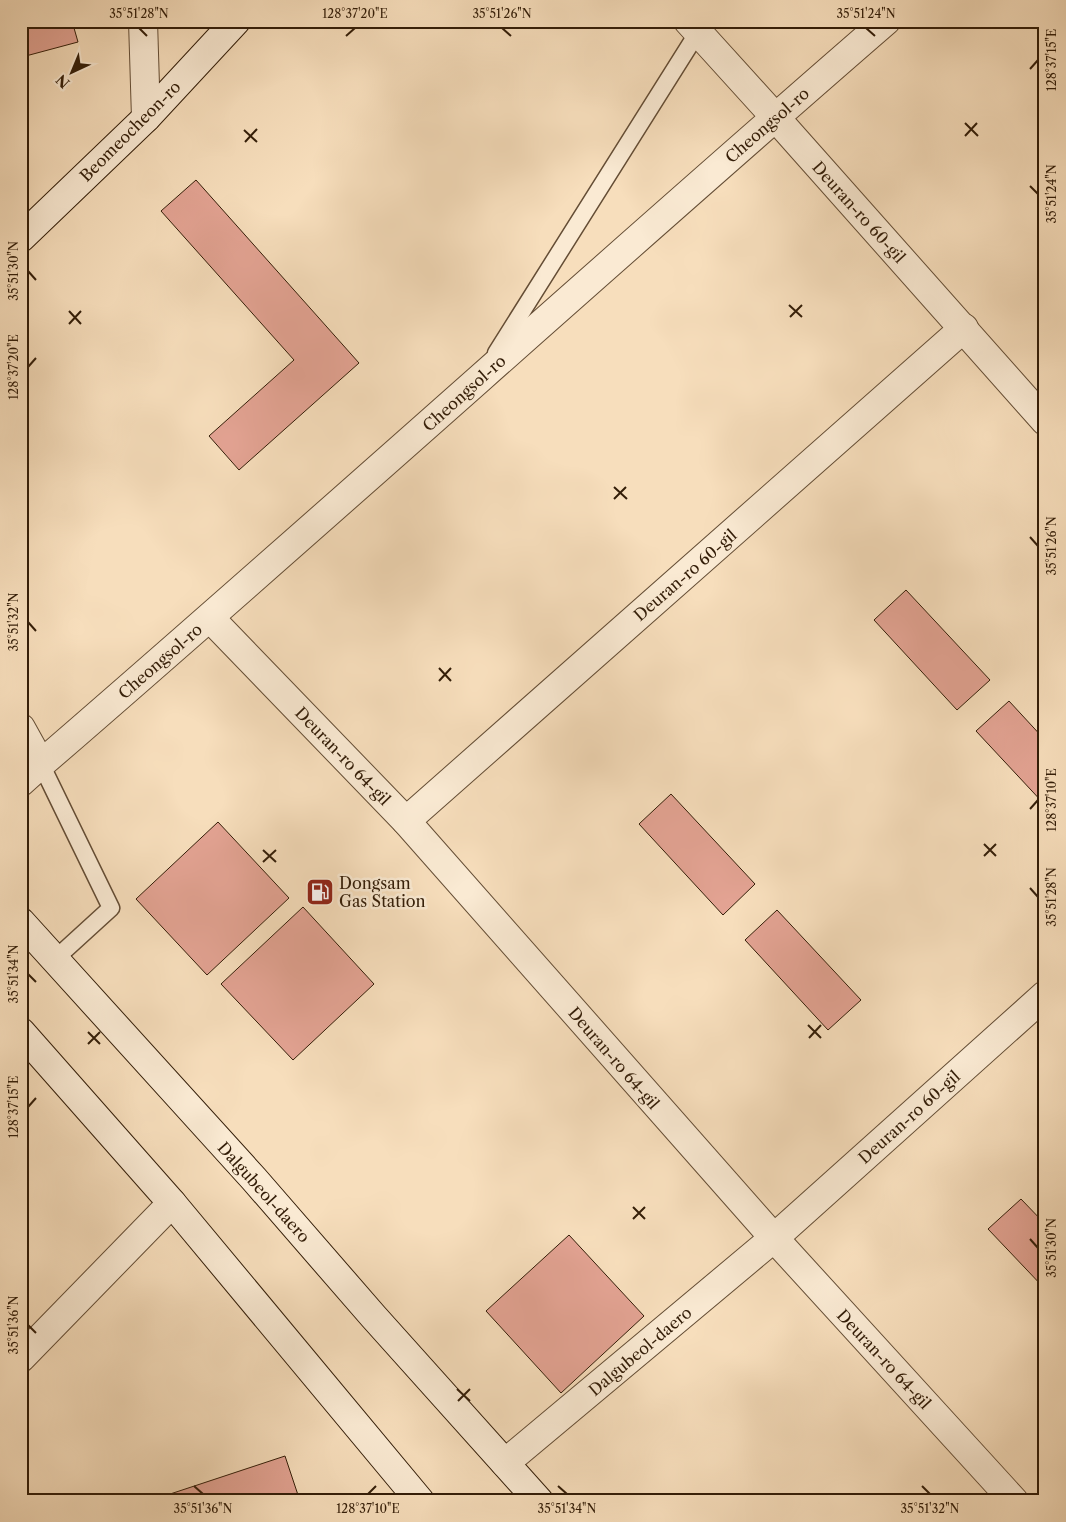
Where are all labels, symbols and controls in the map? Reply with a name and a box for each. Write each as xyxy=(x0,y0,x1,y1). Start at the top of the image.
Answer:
text: 35°51'28"N xyxy=(109,6,169,21)
text: 128°37'20"E xyxy=(322,6,388,21)
text: 35°51'26"N xyxy=(472,6,532,21)
text: 35°51'24"N xyxy=(836,6,896,21)
text: 128°37'15"E xyxy=(1044,29,1059,91)
north arrow xyxy=(48,48,98,98)
text: N xyxy=(52,71,74,92)
street label: Beomeocheon-ro xyxy=(75,76,185,186)
street label: Cheongsol-ro xyxy=(721,83,813,167)
street label: Deuran-ro 60-gil xyxy=(808,157,910,267)
text: 35°51'24"N xyxy=(1044,164,1059,224)
text: 35°51'30"N xyxy=(6,241,21,301)
text: 128°37'20"E xyxy=(6,334,21,400)
street label: Cheongsol-ro xyxy=(418,350,510,435)
text: 35°51'26"N xyxy=(1044,516,1059,576)
street label: Deuran-ro 60-gil xyxy=(629,525,741,625)
text: 35°51'32"N xyxy=(6,592,21,651)
street label: Cheongsol-ro xyxy=(114,619,206,703)
street label: Deuran-ro 64-gil xyxy=(291,703,395,809)
text: 128°37'10"E xyxy=(1044,768,1059,832)
text: 35°51'28"N xyxy=(1044,867,1059,927)
place label: Dongsam Gas Station xyxy=(339,873,426,911)
fuel station icon: Dongsam Gas Station xyxy=(305,877,335,907)
text: 35°51'34"N xyxy=(6,944,21,1003)
street label: Deuran-ro 64-gil xyxy=(564,1003,664,1113)
street label: Deuran-ro 60-gil xyxy=(854,1066,964,1168)
text: 128°37'15"E xyxy=(6,1076,21,1138)
street label: Dalgubeol-daero xyxy=(214,1138,315,1247)
text: 35°51'30"N xyxy=(1044,1218,1059,1278)
text: 35°51'36"N xyxy=(6,1295,21,1354)
street label: Dalgubeol-daero xyxy=(584,1302,696,1400)
street label: Deuran-ro 64-gil xyxy=(833,1305,935,1413)
text: 35°51'36"N xyxy=(174,1501,233,1516)
text: 128°37'10"E xyxy=(336,1501,400,1516)
text: 35°51'34"N xyxy=(538,1501,597,1516)
text: 35°51'32"N xyxy=(901,1501,960,1516)

